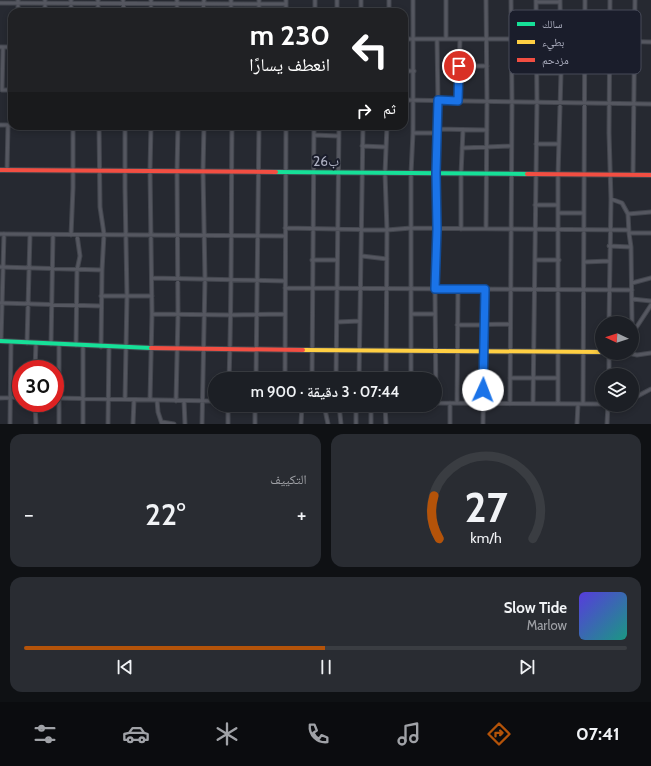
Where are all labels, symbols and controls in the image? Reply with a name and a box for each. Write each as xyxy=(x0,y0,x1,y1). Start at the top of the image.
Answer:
legend xyxy=(509,10,641,74)
text: سالك xyxy=(542,17,562,31)
text: 230 m xyxy=(250,18,330,52)
icon: left xyxy=(344,24,396,76)
text: بطيء xyxy=(542,35,564,51)
pin xyxy=(442,49,476,83)
text: مزدحم xyxy=(542,53,569,68)
text: انعطف يسارًا xyxy=(249,54,330,76)
icon: arrive xyxy=(448,55,470,77)
icon: right xyxy=(353,100,375,122)
text: ثم xyxy=(383,100,396,118)
street label: 26ب xyxy=(313,152,339,170)
north arrow xyxy=(595,316,639,360)
map controls xyxy=(595,316,639,412)
speed limit sign: 30 xyxy=(12,360,64,412)
button: layers xyxy=(595,368,639,412)
position arrow xyxy=(462,369,504,411)
text: 07:44 · 3 دقيقة · 900 m xyxy=(251,383,399,401)
text: التكييف xyxy=(270,471,307,487)
text: 27 xyxy=(464,481,507,531)
text: 22° xyxy=(145,496,185,533)
text: − xyxy=(24,501,34,528)
text: + xyxy=(297,501,307,528)
text: km/h xyxy=(470,528,501,546)
text: Slow Tide xyxy=(504,599,567,617)
text: Marlow xyxy=(527,617,567,633)
icon: previous xyxy=(114,656,136,678)
icon: pause xyxy=(315,656,337,678)
icon: next xyxy=(516,656,538,678)
icon: filters xyxy=(31,720,59,748)
icon: car xyxy=(122,720,150,748)
icon: climate xyxy=(213,720,241,748)
icon: phone xyxy=(304,720,332,748)
icon: music xyxy=(395,720,423,748)
icon: directions xyxy=(485,720,513,748)
text: 07:41 xyxy=(576,723,620,745)

